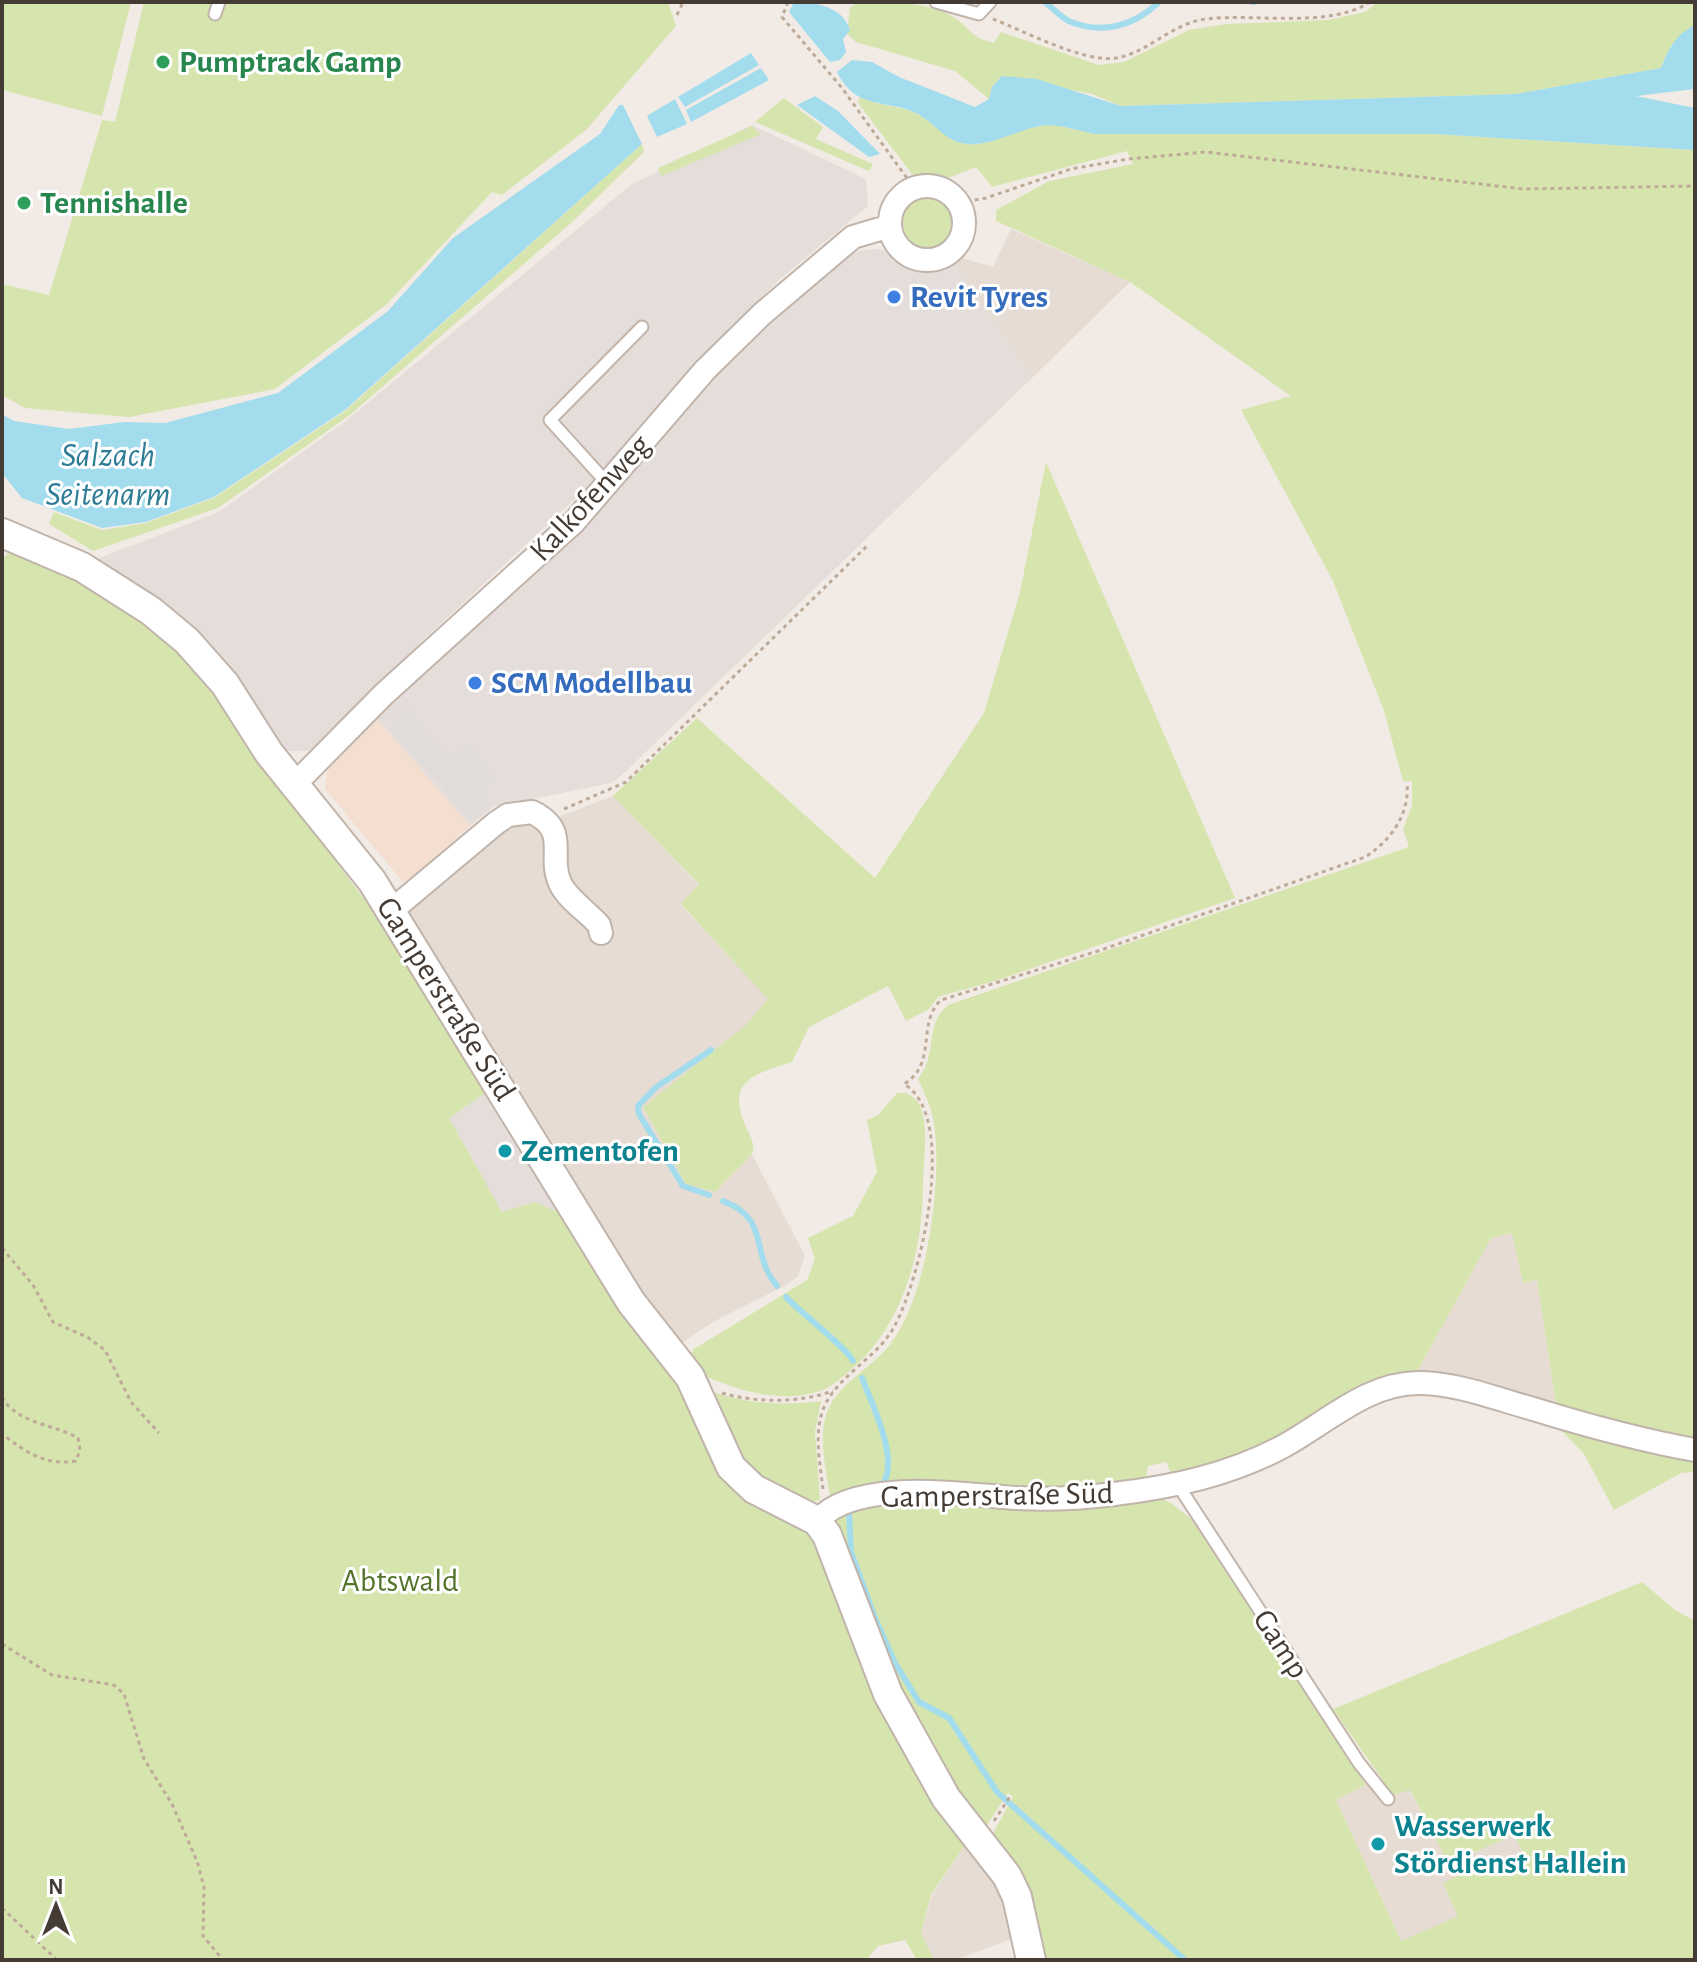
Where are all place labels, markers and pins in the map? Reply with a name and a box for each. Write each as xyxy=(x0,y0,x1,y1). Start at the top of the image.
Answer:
place label: Pumptrack Gamp xyxy=(179,46,402,78)
marker: Pumptrack Gamp xyxy=(154,53,172,71)
place label: Tennishalle xyxy=(40,187,188,219)
marker: Tennishalle xyxy=(15,194,33,212)
place label: Revit Tyres xyxy=(910,281,1048,313)
marker: Revit Tyres xyxy=(885,288,903,306)
place label: SCM Modellbau xyxy=(491,667,692,699)
marker: SCM Modellbau xyxy=(466,674,484,692)
place label: Zementofen xyxy=(521,1135,679,1167)
marker: Zementofen xyxy=(496,1142,514,1160)
place label: Wasserwerk Stördienst Hallein xyxy=(1394,1810,1627,1879)
marker: Wasserwerk Stördienst Hallein xyxy=(1369,1835,1387,1853)

